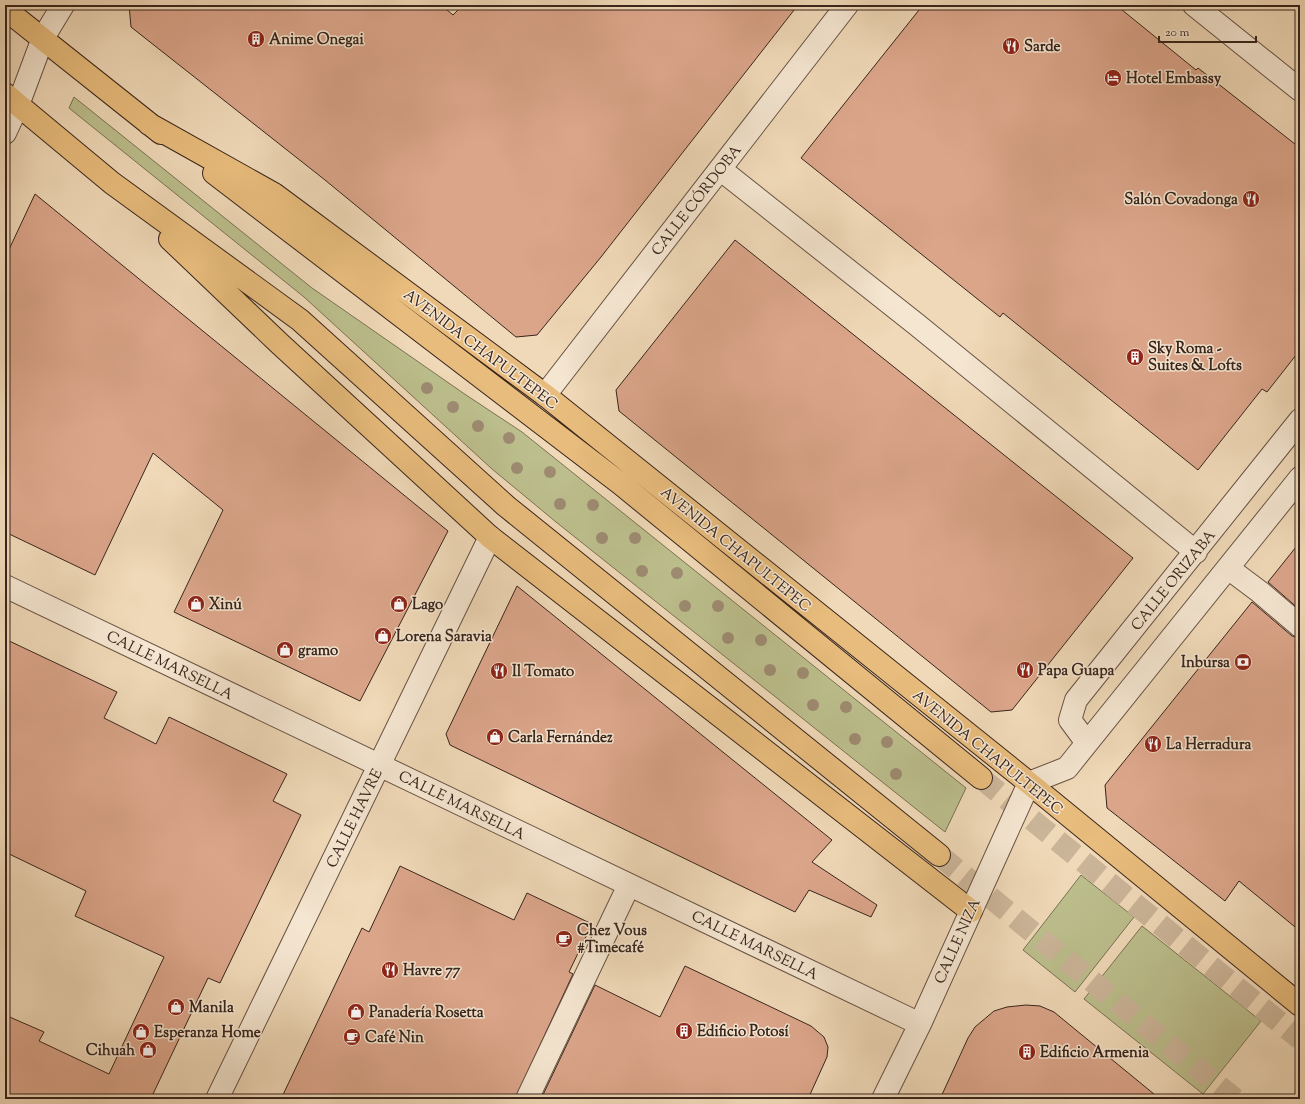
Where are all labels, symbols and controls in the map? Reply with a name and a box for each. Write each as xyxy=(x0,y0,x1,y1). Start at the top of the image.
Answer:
scale bar xyxy=(1159,18,1256,44)
text: 20 m xyxy=(1165,24,1190,42)
building icon: Anime Onegai xyxy=(246,29,266,49)
place label: Anime Onegai xyxy=(269,30,364,51)
restaurant icon: Sarde xyxy=(1001,36,1021,56)
place label: Sarde xyxy=(1024,37,1061,58)
hotel icon: Hotel Embassy xyxy=(1103,68,1123,88)
place label: Hotel Embassy xyxy=(1126,69,1222,90)
street label: CALLE CÓRDOBA xyxy=(646,140,747,261)
restaurant icon: Salón Covadonga xyxy=(1241,189,1261,209)
place label: Salón Covadonga xyxy=(1124,190,1238,211)
street label: AVENIDA CHAPULTEPEC xyxy=(399,285,562,415)
place label: Sky Roma - Suites & Lofts xyxy=(1148,339,1242,377)
building icon: Sky Roma - Suites & Lofts xyxy=(1125,347,1145,367)
street label: AVENIDA CHAPULTEPEC xyxy=(655,483,815,618)
street label: CALLE ORIZABA xyxy=(1127,526,1221,636)
shop icon: Xinú xyxy=(186,594,206,614)
shop icon: Lago xyxy=(389,594,409,614)
place label: Xinú xyxy=(209,595,242,616)
place label: Lago xyxy=(412,595,443,616)
street label: CALLE MARSELLA xyxy=(102,626,236,706)
shop icon: Lorena Saravia xyxy=(373,626,393,646)
place label: Lorena Saravia xyxy=(396,627,492,648)
shop icon: gramo xyxy=(275,640,295,660)
place label: gramo xyxy=(298,641,338,662)
bank icon: Inbursa xyxy=(1233,652,1253,672)
place label: Inbursa xyxy=(1181,653,1230,674)
restaurant icon: Papa Guapa xyxy=(1015,660,1035,680)
restaurant icon: Il Tomato xyxy=(489,661,509,681)
place label: Papa Guapa xyxy=(1038,661,1114,682)
place label: Il Tomato xyxy=(512,662,574,683)
street label: AVENIDA CHAPULTEPEC xyxy=(907,686,1067,821)
shop icon: Carla Fernández xyxy=(485,727,505,747)
place label: Carla Fernández xyxy=(508,728,613,749)
restaurant icon: La Herradura xyxy=(1143,734,1163,754)
place label: La Herradura xyxy=(1166,735,1252,756)
street label: CALLE HAVRE xyxy=(322,766,388,872)
street label: CALLE MARSELLA xyxy=(394,766,528,846)
street label: CALLE NIZA xyxy=(930,896,987,988)
street label: CALLE MARSELLA xyxy=(687,906,821,986)
place label: Chez Vous #Timecafé xyxy=(577,921,647,959)
cafe icon: Chez Vous #Timecafé xyxy=(554,929,574,949)
restaurant icon: Havre 77 xyxy=(380,960,400,980)
place label: Havre 77 xyxy=(403,961,461,982)
shop icon: Manila xyxy=(166,997,186,1017)
place label: Manila xyxy=(189,998,234,1019)
shop icon: Panadería Rosetta xyxy=(346,1002,366,1022)
place label: Panadería Rosetta xyxy=(369,1003,484,1024)
building icon: Edificio Potosí xyxy=(674,1021,694,1041)
shop icon: Esperanza Home xyxy=(131,1022,151,1042)
place label: Edificio Potosí xyxy=(697,1022,789,1043)
place label: Esperanza Home xyxy=(154,1023,261,1044)
cafe icon: Café Nin xyxy=(342,1027,362,1047)
place label: Café Nin xyxy=(365,1028,424,1049)
shop icon: Cihuah xyxy=(138,1040,158,1060)
place label: Cihuah xyxy=(86,1041,135,1062)
building icon: Edificio Armenia xyxy=(1017,1042,1037,1062)
place label: Edificio Armenia xyxy=(1040,1043,1149,1064)

